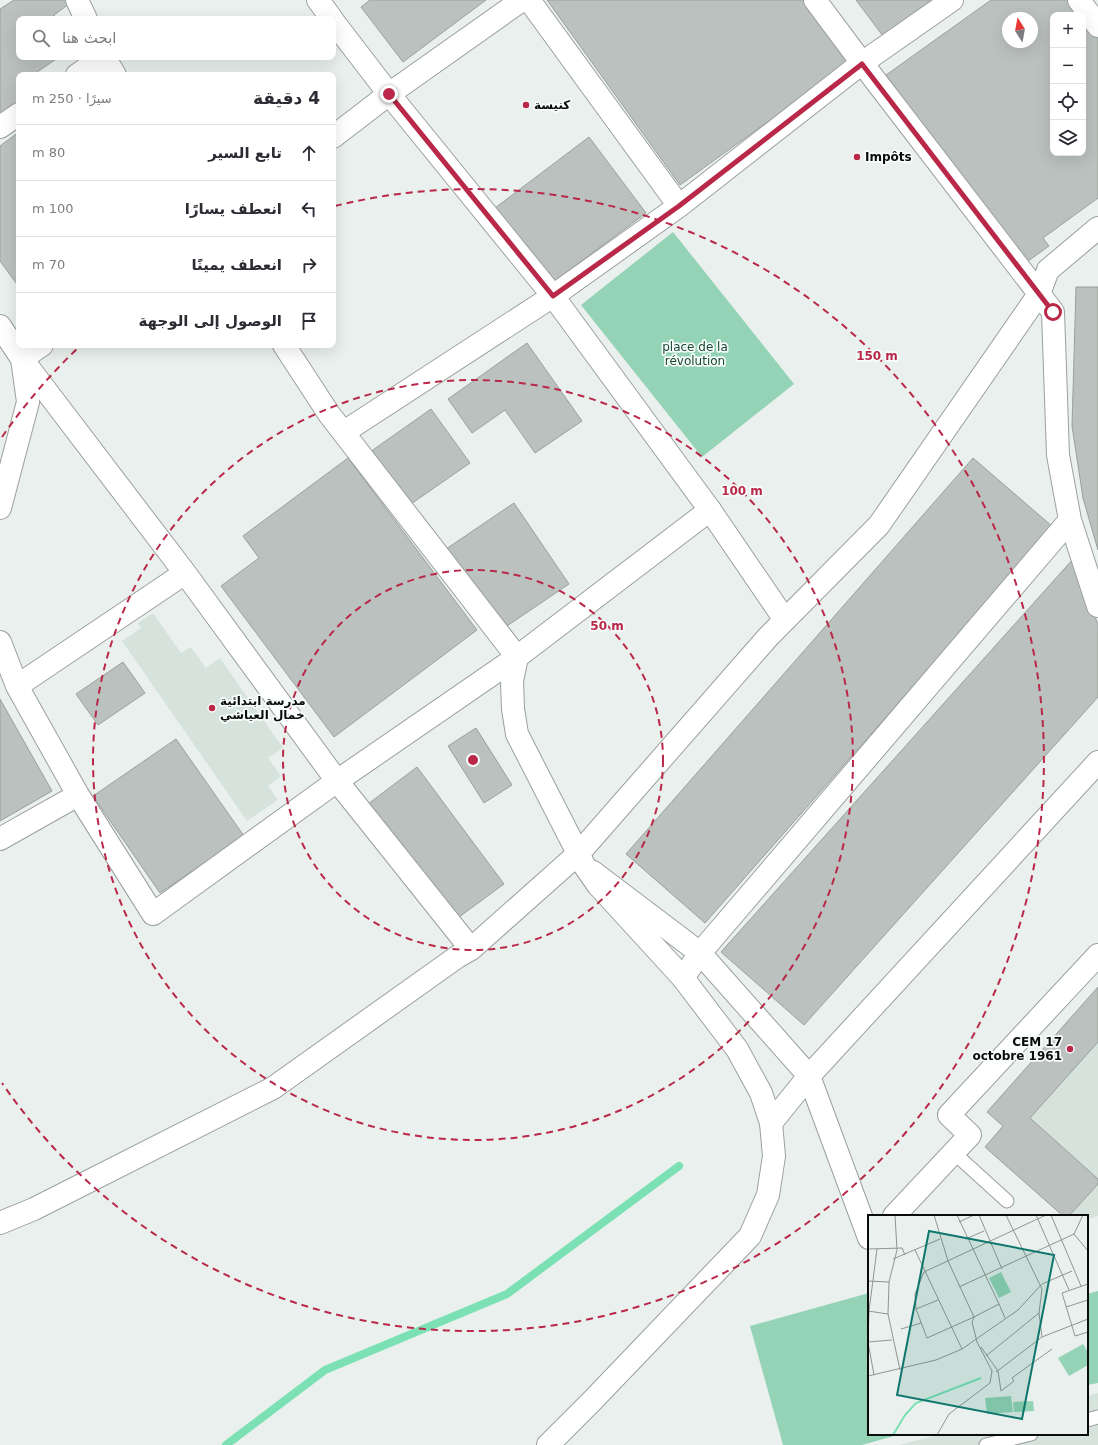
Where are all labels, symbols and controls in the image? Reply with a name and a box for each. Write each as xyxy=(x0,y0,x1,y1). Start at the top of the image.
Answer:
north arrow xyxy=(1002,12,1038,48)
map controls xyxy=(1050,12,1086,156)
button: + xyxy=(1050,12,1086,48)
search box xyxy=(16,16,336,60)
icon: search xyxy=(30,27,52,49)
text: ابحث هنا xyxy=(62,29,117,47)
button: − xyxy=(1050,48,1086,84)
button: locate xyxy=(1050,84,1086,120)
route end xyxy=(380,85,398,103)
text: 4 دقيقة xyxy=(253,88,320,108)
text: سيرًا · 250 m xyxy=(32,91,112,106)
place label: كنيسة xyxy=(534,98,570,112)
marker: كنيسة xyxy=(521,100,531,110)
button: layers xyxy=(1050,120,1086,156)
icon: ahead xyxy=(298,142,320,164)
text: تابع السير xyxy=(208,144,282,162)
text: 80 m xyxy=(32,145,65,160)
place label: Impôts xyxy=(865,150,912,164)
marker: Impôts xyxy=(852,152,862,162)
icon: left xyxy=(298,198,320,220)
text: انعطف يسارًا xyxy=(185,200,282,218)
text: 100 m xyxy=(32,201,74,216)
icon: right xyxy=(298,254,320,276)
text: انعطف يمينًا xyxy=(191,256,282,274)
text: 70 m xyxy=(32,257,65,272)
route start xyxy=(1044,303,1062,321)
icon: arrive xyxy=(298,310,320,332)
text: الوصول إلى الوجهة xyxy=(139,312,282,330)
park label: place de la révolution xyxy=(662,340,728,368)
text: 150 m xyxy=(856,349,898,363)
text: 100 m xyxy=(721,484,763,498)
text: 50 m xyxy=(590,619,624,633)
place label: مدرسة ابتدائية خمال العياشي xyxy=(220,694,306,722)
marker: مدرسة ابتدائية خمال العياشي xyxy=(207,703,217,713)
centre of rings xyxy=(466,753,480,767)
place label: CEM 17 octobre 1961 xyxy=(972,1035,1062,1063)
marker: CEM 17 octobre 1961 xyxy=(1065,1044,1075,1054)
inset map xyxy=(868,1215,1088,1435)

